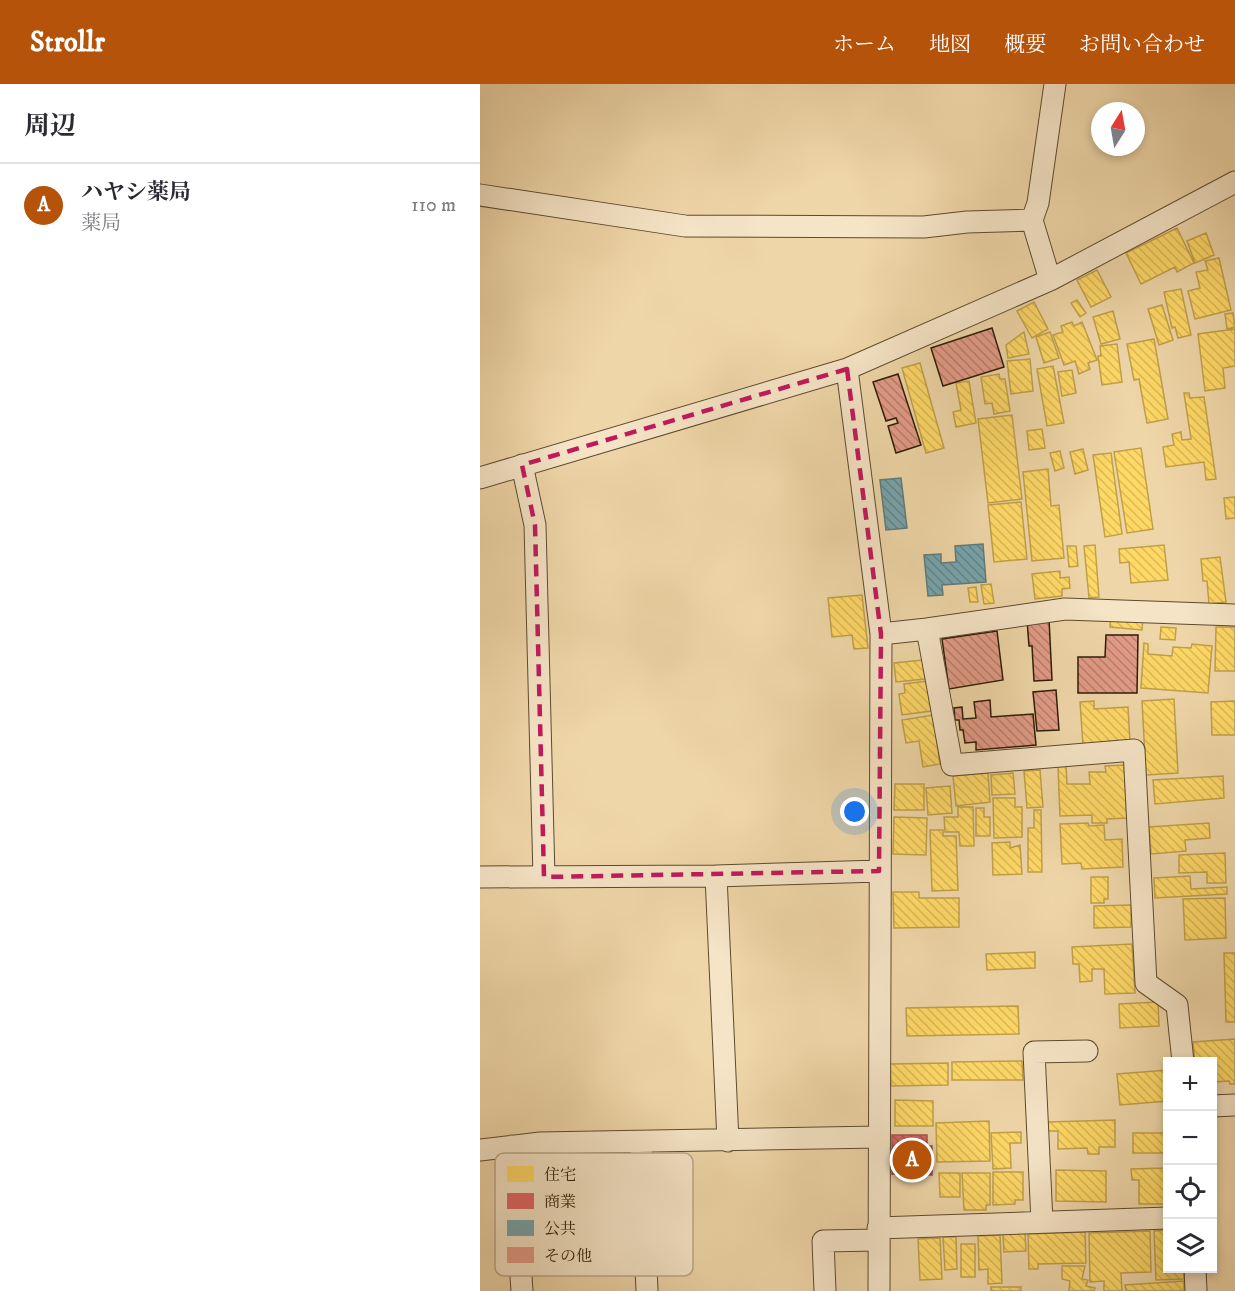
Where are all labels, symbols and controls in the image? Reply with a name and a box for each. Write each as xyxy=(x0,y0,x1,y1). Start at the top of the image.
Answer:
text: Strollr xyxy=(30,25,105,60)
text: ホーム xyxy=(833,32,896,58)
text: 地図 xyxy=(929,32,971,58)
text: 概要 xyxy=(1004,32,1046,58)
text: お問い合わせ xyxy=(1079,32,1205,58)
north arrow xyxy=(1091,102,1145,156)
text: 周辺 xyxy=(24,110,76,143)
text: ハヤシ薬局 xyxy=(81,179,191,206)
text: A xyxy=(37,193,50,218)
text: 110 m xyxy=(411,193,456,218)
text: 薬局 xyxy=(81,211,121,236)
your location xyxy=(840,797,869,826)
map controls xyxy=(1163,1057,1217,1273)
button: + xyxy=(1163,1057,1217,1111)
button: − xyxy=(1163,1111,1217,1165)
pin: A xyxy=(892,1138,932,1182)
legend xyxy=(495,1153,693,1276)
text: 住宅 xyxy=(544,1165,576,1185)
button: locate xyxy=(1163,1165,1217,1219)
text: 商業 xyxy=(544,1192,576,1212)
text: 公共 xyxy=(544,1219,576,1239)
button: layers xyxy=(1163,1219,1217,1273)
text: その他 xyxy=(544,1246,592,1266)

